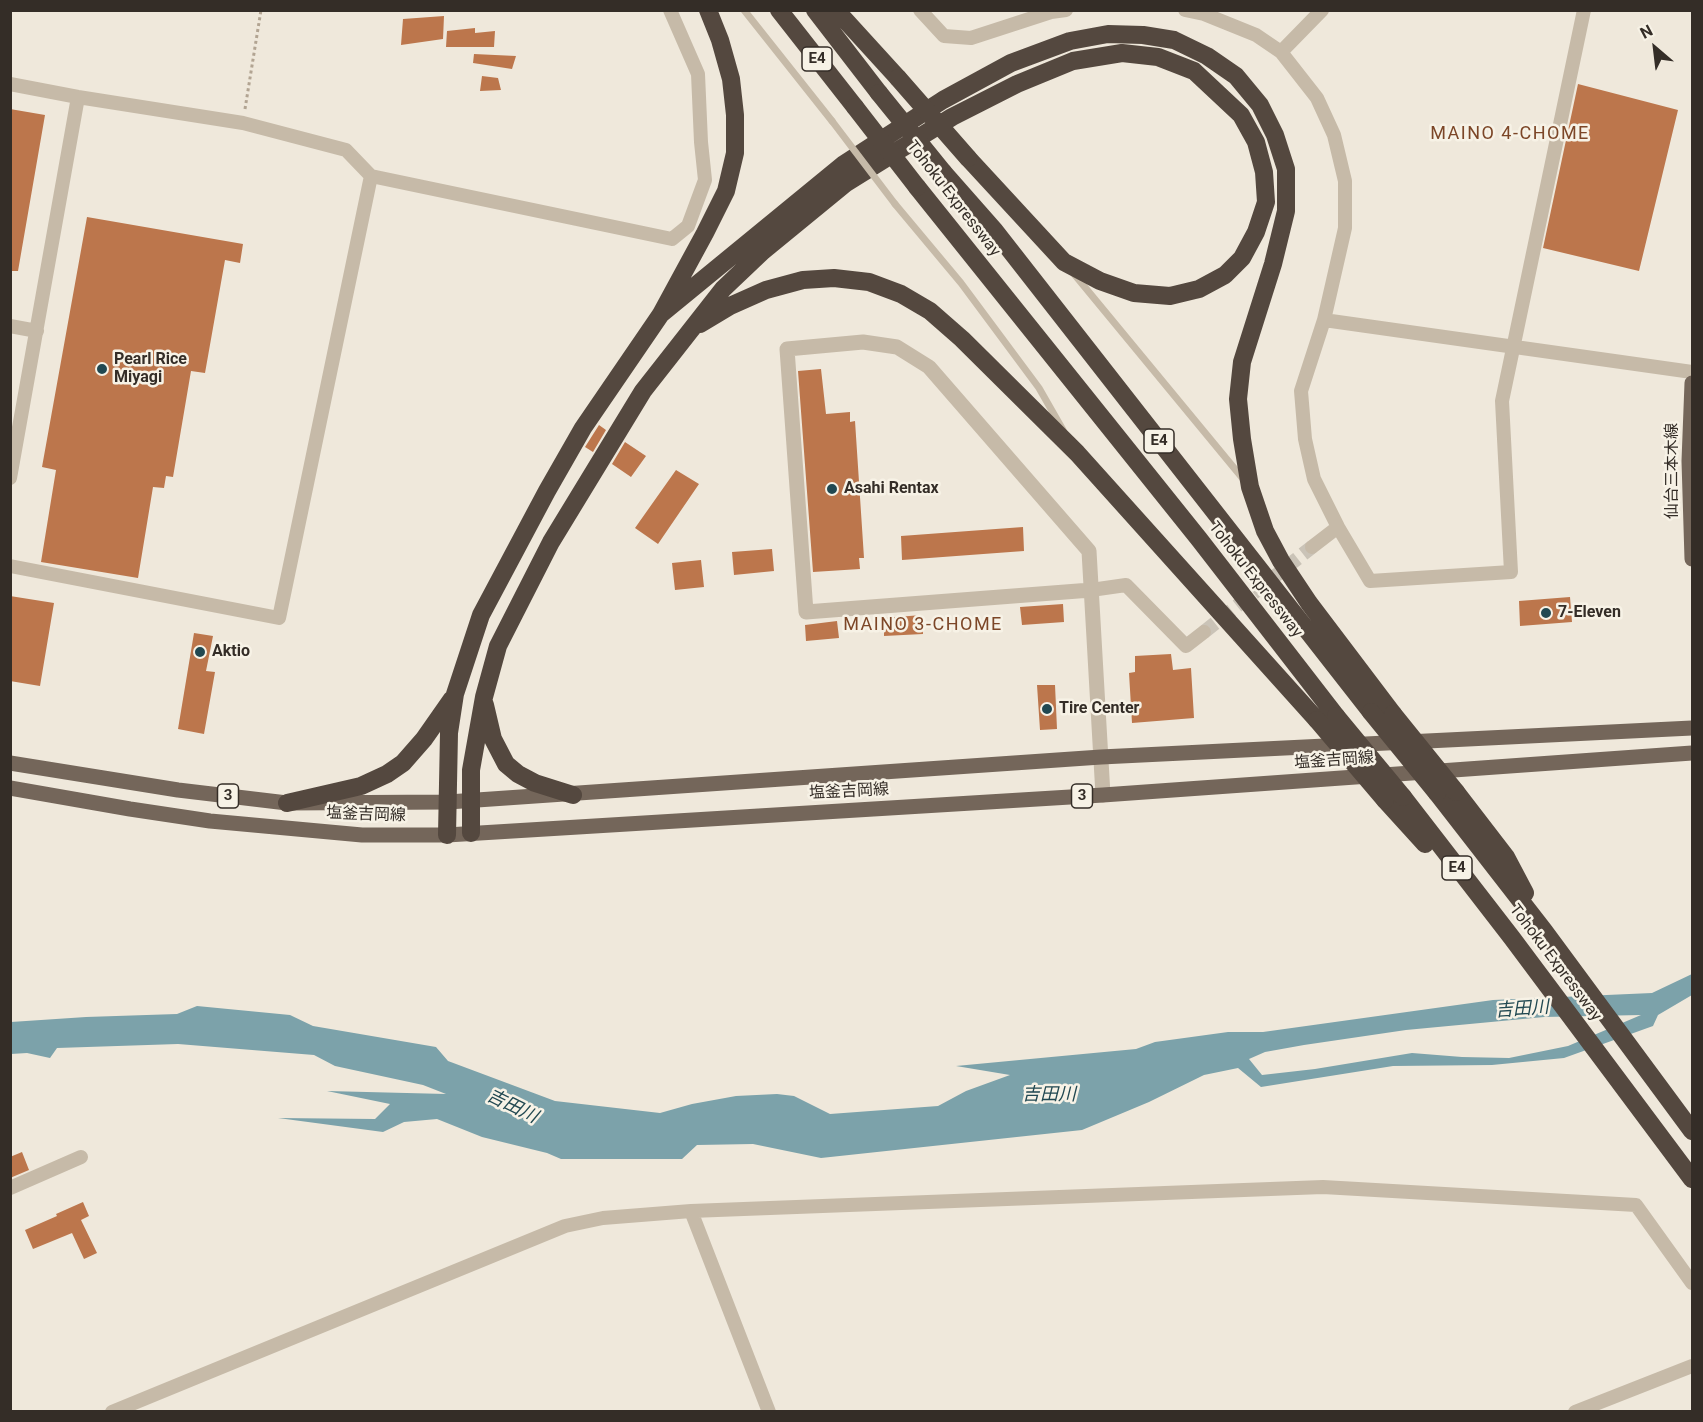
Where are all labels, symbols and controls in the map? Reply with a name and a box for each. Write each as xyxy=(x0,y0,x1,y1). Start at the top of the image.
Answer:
north arrow xyxy=(1625,18,1685,78)
text: N xyxy=(1637,21,1656,43)
road number: E4 xyxy=(802,47,832,71)
district label: MAINO 4-CHOME xyxy=(1430,123,1590,145)
street label: Tohoku Expressway xyxy=(902,137,1004,261)
place label: Pearl Rice Miyagi xyxy=(114,350,187,388)
marker: Pearl Rice Miyagi xyxy=(95,362,109,376)
street label: 仙台三本木線 xyxy=(1663,423,1683,519)
road number: E4 xyxy=(1144,429,1174,453)
place label: Asahi Rentax xyxy=(844,479,939,499)
marker: Asahi Rentax xyxy=(825,482,839,496)
street label: Tohoku Expressway xyxy=(1204,518,1306,642)
place label: 7-Eleven xyxy=(1558,603,1621,623)
marker: 7-Eleven xyxy=(1539,606,1553,620)
district label: MAINO 3-CHOME xyxy=(843,614,1003,636)
place label: Aktio xyxy=(212,642,250,662)
marker: Aktio xyxy=(193,645,207,659)
place label: Tire Center xyxy=(1059,699,1139,719)
marker: Tire Center xyxy=(1040,702,1054,716)
street label: 塩釜吉岡線 xyxy=(1293,749,1375,773)
street label: 塩釜吉岡線 xyxy=(809,780,889,804)
road number: 3 xyxy=(218,784,238,808)
road number: 3 xyxy=(1072,784,1092,808)
street label: 塩釜吉岡線 xyxy=(326,804,406,826)
road number: E4 xyxy=(1442,856,1472,880)
street label: Tohoku Expressway xyxy=(1505,901,1605,1025)
water label: 吉田川 xyxy=(1494,997,1550,1023)
water label: 吉田川 xyxy=(1022,1084,1076,1106)
water label: 吉田川 xyxy=(483,1085,541,1129)

